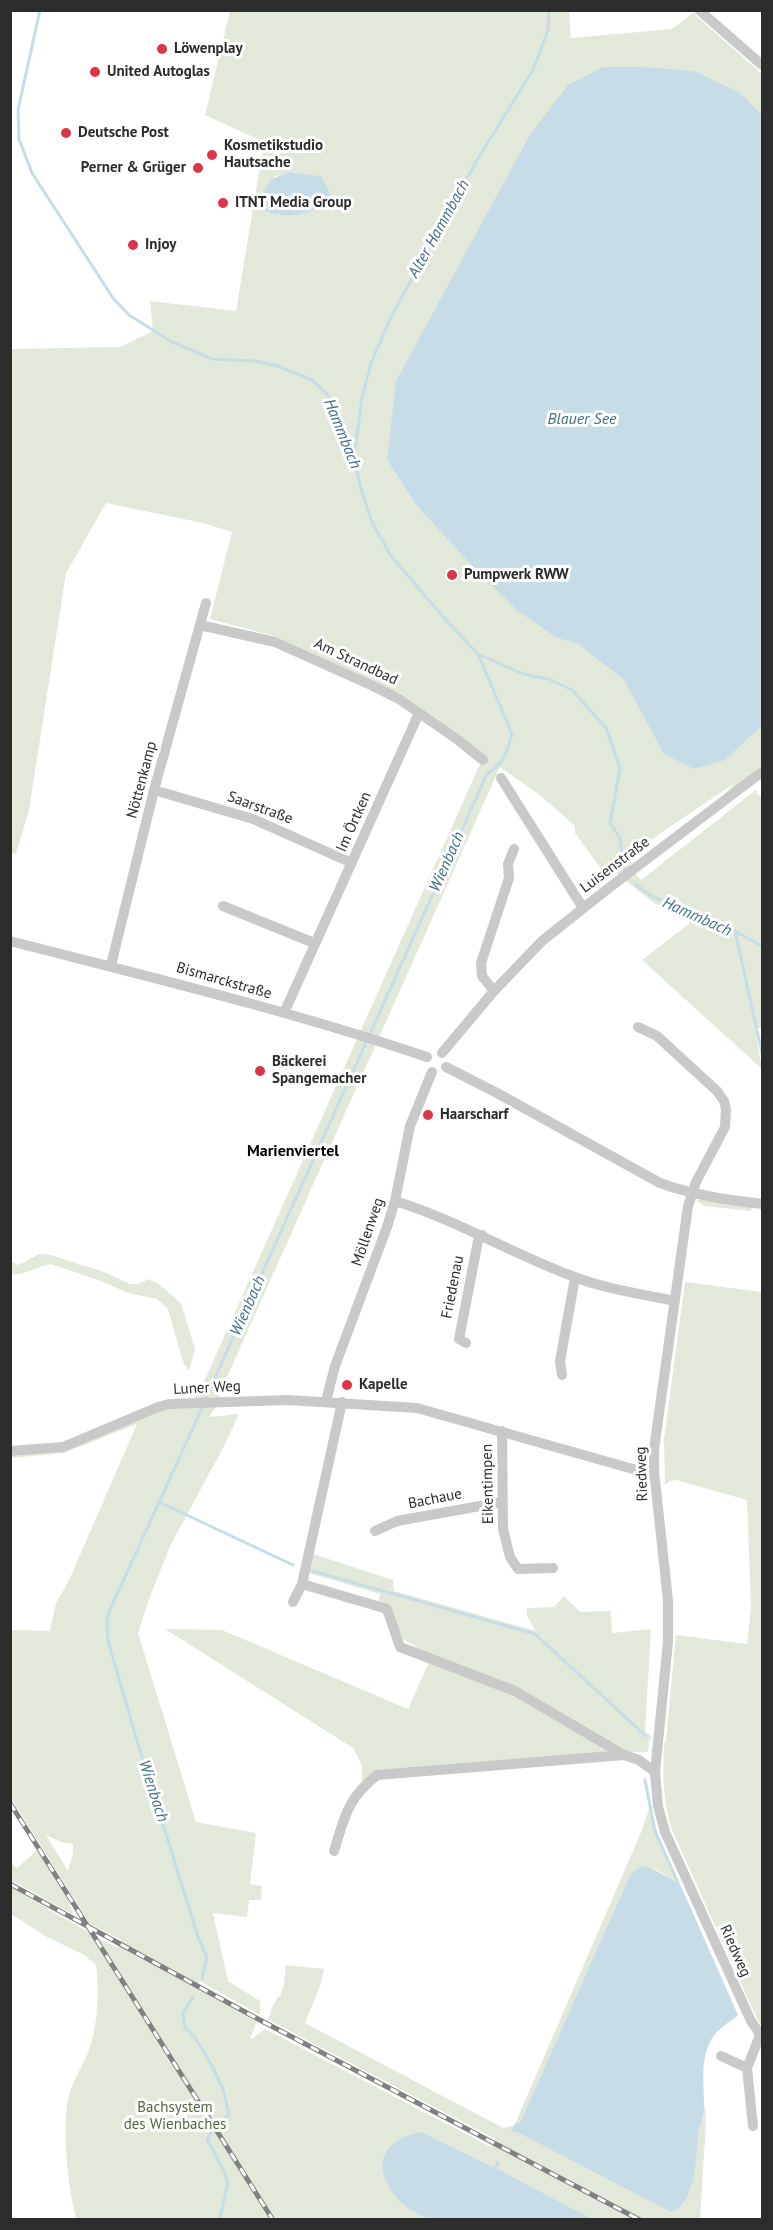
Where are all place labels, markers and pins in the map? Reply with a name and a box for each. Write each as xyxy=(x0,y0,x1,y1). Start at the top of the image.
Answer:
place label: Löwenplay xyxy=(174,40,243,58)
marker: Löwenplay xyxy=(155,42,169,56)
place label: United Autoglas xyxy=(107,63,210,81)
marker: United Autoglas xyxy=(88,65,102,79)
place label: Deutsche Post xyxy=(78,124,169,142)
marker: Deutsche Post xyxy=(59,126,73,140)
place label: Kosmetikstudio Hautsache xyxy=(224,137,323,172)
marker: Kosmetikstudio Hautsache xyxy=(205,148,219,162)
place label: Perner & Grüger xyxy=(81,159,186,177)
marker: Perner & Grüger xyxy=(191,161,205,175)
place label: ITNT Media Group xyxy=(235,194,352,212)
marker: ITNT Media Group xyxy=(216,196,230,210)
place label: Injoy xyxy=(145,236,177,254)
marker: Injoy xyxy=(126,238,140,252)
place label: Pumpwerk RWW xyxy=(464,566,569,584)
marker: Pumpwerk RWW xyxy=(445,568,459,582)
place label: Bäckerei Spangemacher xyxy=(272,1053,366,1088)
marker: Bäckerei Spangemacher xyxy=(253,1064,267,1078)
place label: Haarscharf xyxy=(440,1106,508,1124)
marker: Haarscharf xyxy=(421,1108,435,1122)
place label: Kapelle xyxy=(359,1376,408,1394)
marker: Kapelle xyxy=(340,1378,354,1392)

